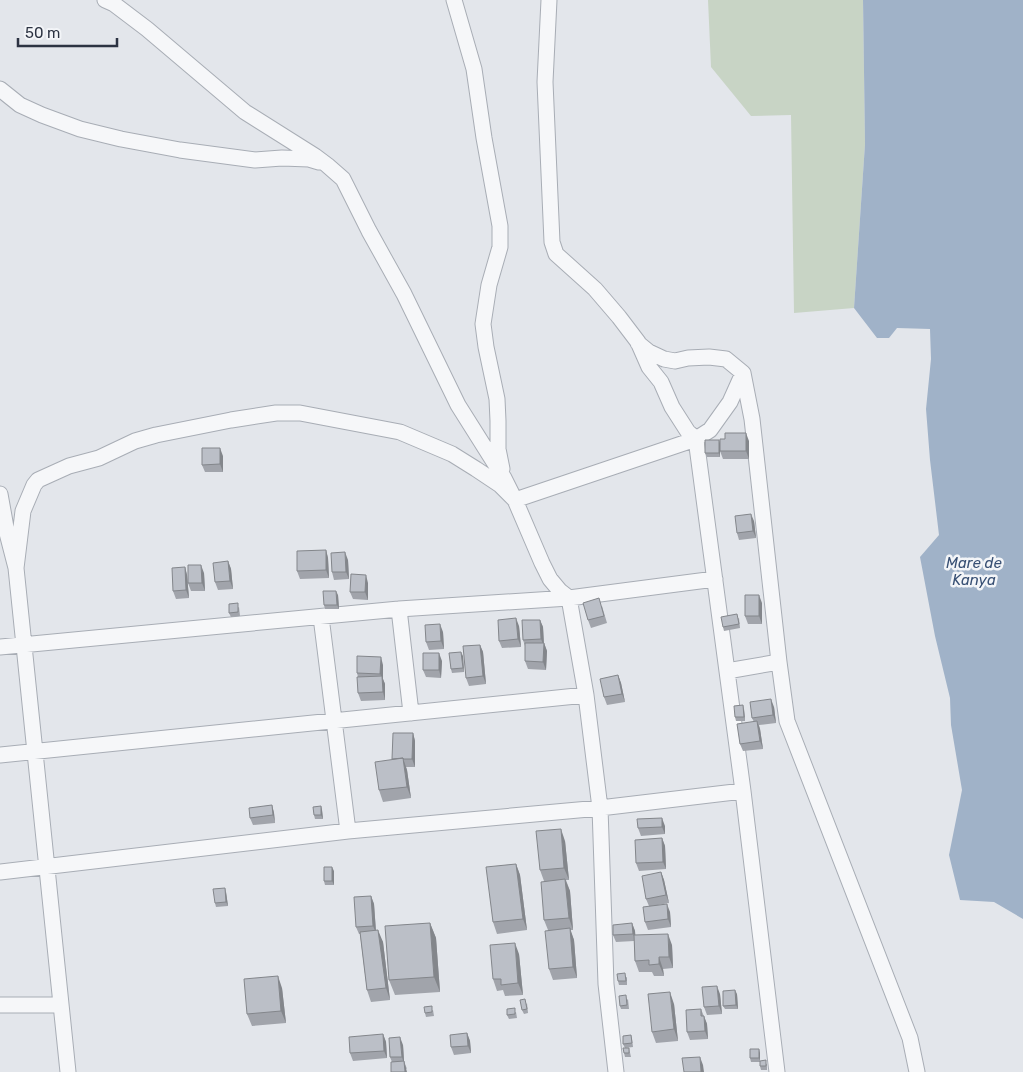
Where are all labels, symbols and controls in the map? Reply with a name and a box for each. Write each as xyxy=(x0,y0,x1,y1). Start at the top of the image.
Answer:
scale bar xyxy=(18,15,116,47)
text: 50 m xyxy=(25,24,60,42)
water label: Mare de Kanya xyxy=(946,554,1003,589)

